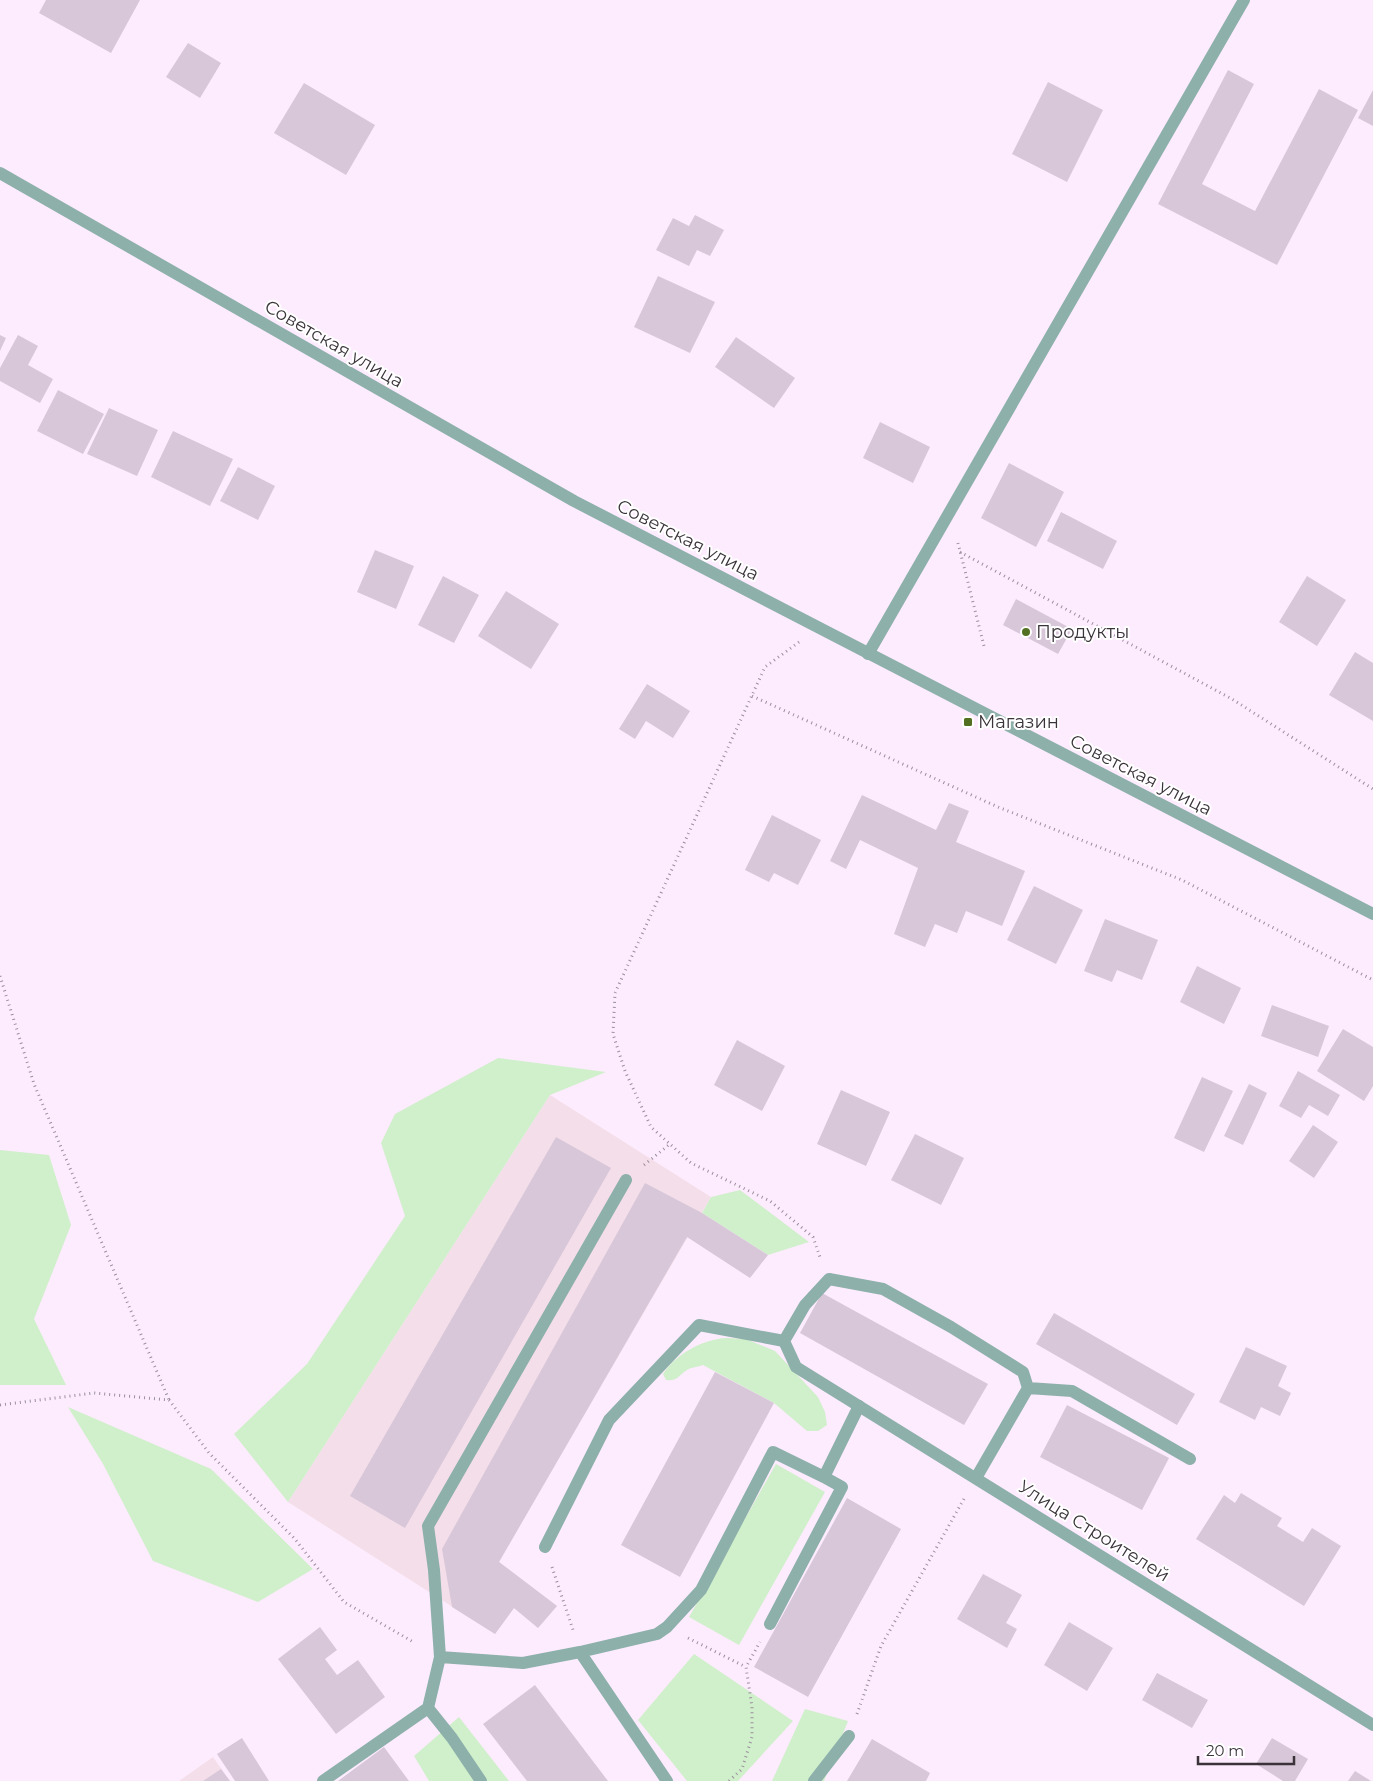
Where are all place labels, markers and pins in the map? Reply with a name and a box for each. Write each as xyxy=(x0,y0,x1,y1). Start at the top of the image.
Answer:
place label: Продукты xyxy=(1036,621,1129,643)
marker: Продукты xyxy=(1020,626,1032,638)
place label: Магазин xyxy=(978,711,1059,733)
marker: Магазин xyxy=(962,716,974,728)

